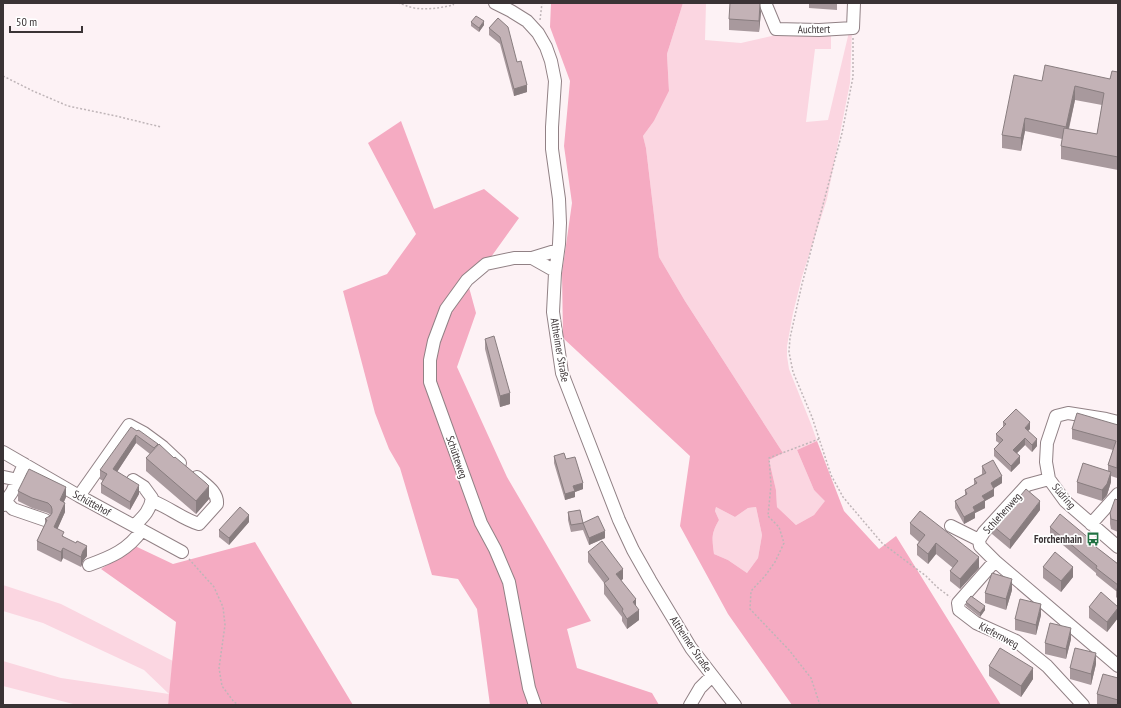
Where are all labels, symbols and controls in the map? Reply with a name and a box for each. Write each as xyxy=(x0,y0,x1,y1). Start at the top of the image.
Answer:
scale bar xyxy=(10,8,82,34)
text: 50 m xyxy=(16,14,37,29)
street label: Auchtert xyxy=(798,22,830,36)
street label: Altheimer Straße xyxy=(547,317,573,384)
street label: Schütteweg xyxy=(443,434,471,480)
street label: Südring xyxy=(1049,480,1079,512)
street label: Schüttehof xyxy=(71,487,114,520)
street label: Schlehenweg xyxy=(980,489,1024,536)
bus stop icon: Forchenhain xyxy=(1085,531,1101,547)
place label: Forchenhain xyxy=(1034,532,1082,546)
street label: Altheimer Straße xyxy=(667,613,715,675)
street label: Kiefernweg xyxy=(977,619,1022,651)

